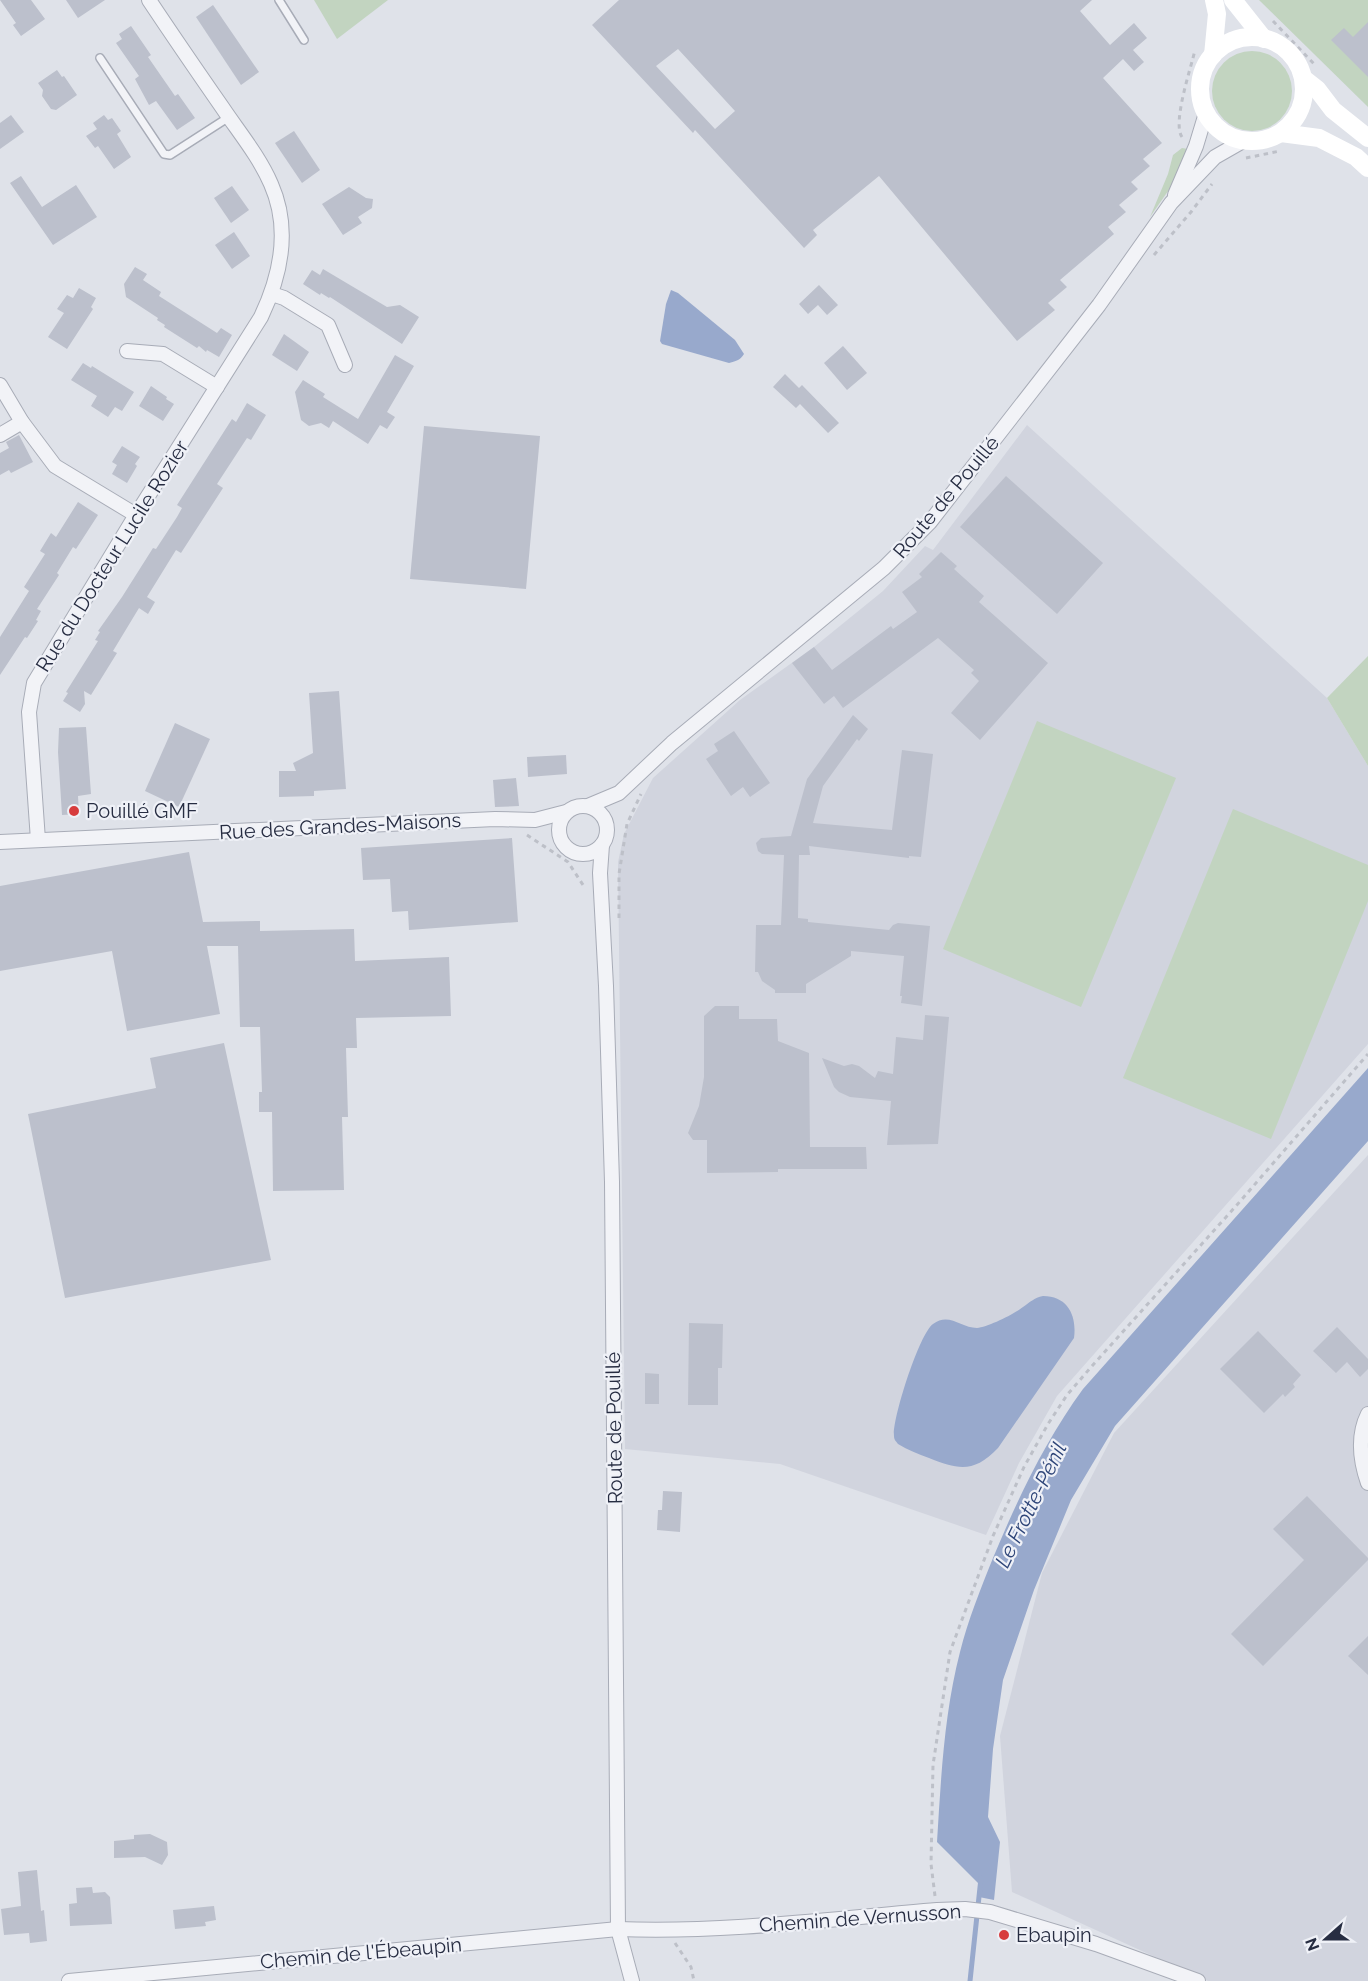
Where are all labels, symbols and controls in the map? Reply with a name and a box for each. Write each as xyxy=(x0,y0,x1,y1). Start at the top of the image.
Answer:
street label: Route de Pouillé xyxy=(888,431,1004,563)
street label: Rue du Docteur Lucile Rozier xyxy=(31,436,193,676)
place label: Pouillé GMF xyxy=(86,799,198,823)
marker: Pouillé GMF xyxy=(67,804,81,818)
street label: Rue des Grandes-Maisons xyxy=(218,808,462,844)
street label: Route de Pouillé xyxy=(601,1351,627,1504)
water label: Le Frotte-Pénil xyxy=(989,1438,1072,1571)
street label: Chemin de Vernusson xyxy=(758,1899,962,1937)
north arrow xyxy=(1296,1909,1356,1969)
place label: Ebaupin xyxy=(1016,1923,1092,1947)
marker: Ebaupin xyxy=(997,1928,1011,1942)
street label: Chemin de l'Ébeaupin xyxy=(259,1932,463,1974)
text: N xyxy=(1301,1935,1324,1953)

